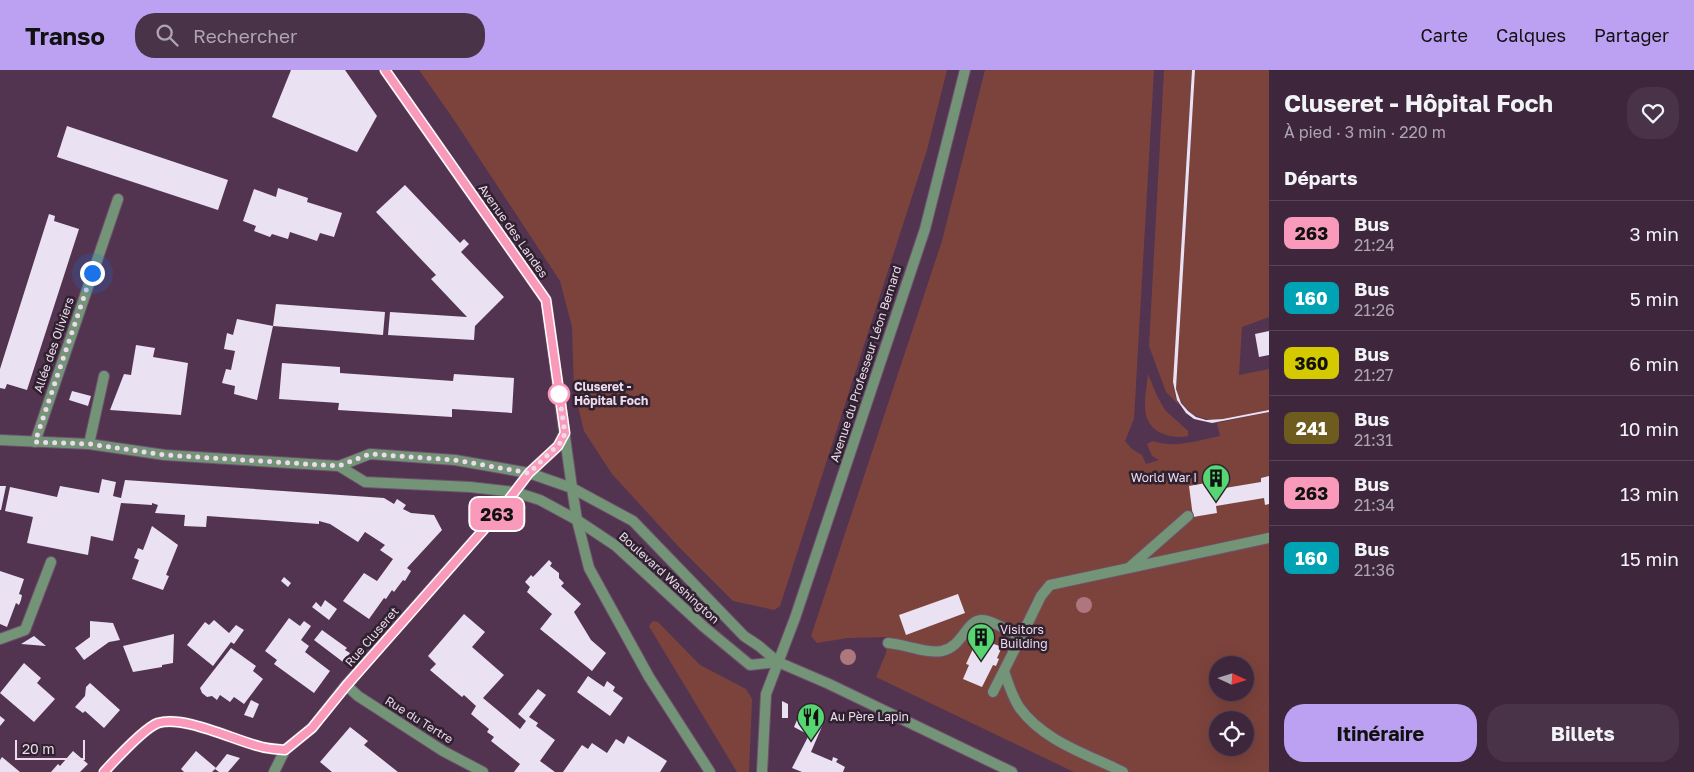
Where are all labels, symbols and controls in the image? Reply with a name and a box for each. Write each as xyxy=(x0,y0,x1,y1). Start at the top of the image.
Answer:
search box xyxy=(135,13,485,58)
text: Transo xyxy=(25,21,105,50)
icon: search xyxy=(153,21,181,49)
text: Rechercher xyxy=(193,24,297,47)
text: Carte xyxy=(1421,24,1468,46)
text: Calques xyxy=(1496,24,1566,46)
text: Partager xyxy=(1594,24,1669,46)
button: heart xyxy=(1627,87,1679,139)
text: Cluseret - Hôpital Foch xyxy=(1284,88,1553,117)
text: À pied · 3 min · 220 m xyxy=(1284,122,1446,142)
text: Départs xyxy=(1284,166,1358,189)
street label: Avenue des Landes xyxy=(475,181,551,280)
text: Bus xyxy=(1354,212,1389,235)
text: 263 xyxy=(1295,222,1328,244)
text: 3 min xyxy=(1630,222,1679,245)
text: 21:24 xyxy=(1354,235,1395,255)
your location xyxy=(80,261,105,286)
street label: Avenue du Professeur Léon Bernard xyxy=(827,264,904,464)
text: Bus xyxy=(1354,277,1389,300)
text: 160 xyxy=(1295,287,1328,309)
text: 5 min xyxy=(1630,287,1679,310)
street label: Allée des Oliviers xyxy=(30,295,77,394)
text: 21:26 xyxy=(1354,300,1395,320)
text: Bus xyxy=(1354,342,1389,365)
text: 360 xyxy=(1294,352,1329,374)
text: 6 min xyxy=(1629,352,1679,375)
text: 21:27 xyxy=(1354,365,1394,385)
place label: Cluseret - Hôpital Foch xyxy=(574,379,648,408)
marker: Cluseret - Hôpital Foch xyxy=(548,383,570,405)
text: Bus xyxy=(1354,407,1389,430)
text: 241 xyxy=(1296,417,1327,439)
text: 10 min xyxy=(1620,417,1679,440)
text: 21:31 xyxy=(1354,430,1393,450)
building icon: World War I xyxy=(1201,463,1231,502)
place label: World War I xyxy=(1131,470,1197,485)
text: Bus xyxy=(1354,472,1389,495)
text: 263 xyxy=(1295,482,1328,504)
text: 13 min xyxy=(1620,482,1679,505)
text: 21:34 xyxy=(1354,495,1395,515)
line badge: 263 xyxy=(468,498,526,530)
text: 263 xyxy=(480,503,514,525)
street label: Boulevard Washington xyxy=(616,529,723,627)
text: Bus xyxy=(1354,537,1389,560)
text: 160 xyxy=(1295,547,1328,569)
text: 15 min xyxy=(1620,547,1679,570)
text: 21:36 xyxy=(1354,560,1395,580)
street label: Rue Cluseret xyxy=(342,604,402,670)
building icon: Visitors Building xyxy=(966,622,996,661)
place label: Visitors Building xyxy=(1000,622,1048,651)
north arrow xyxy=(1209,656,1254,701)
map controls xyxy=(1209,656,1254,756)
street label: Rue du Tertre xyxy=(382,693,456,746)
restaurant icon: Au Père Lapin xyxy=(796,702,826,741)
button: Itinéraire xyxy=(1284,704,1477,762)
button: Billets xyxy=(1487,704,1679,762)
place label: Au Père Lapin xyxy=(830,709,909,724)
button: locate xyxy=(1209,711,1254,756)
scale bar xyxy=(15,737,85,760)
text: 20 m xyxy=(22,740,55,757)

